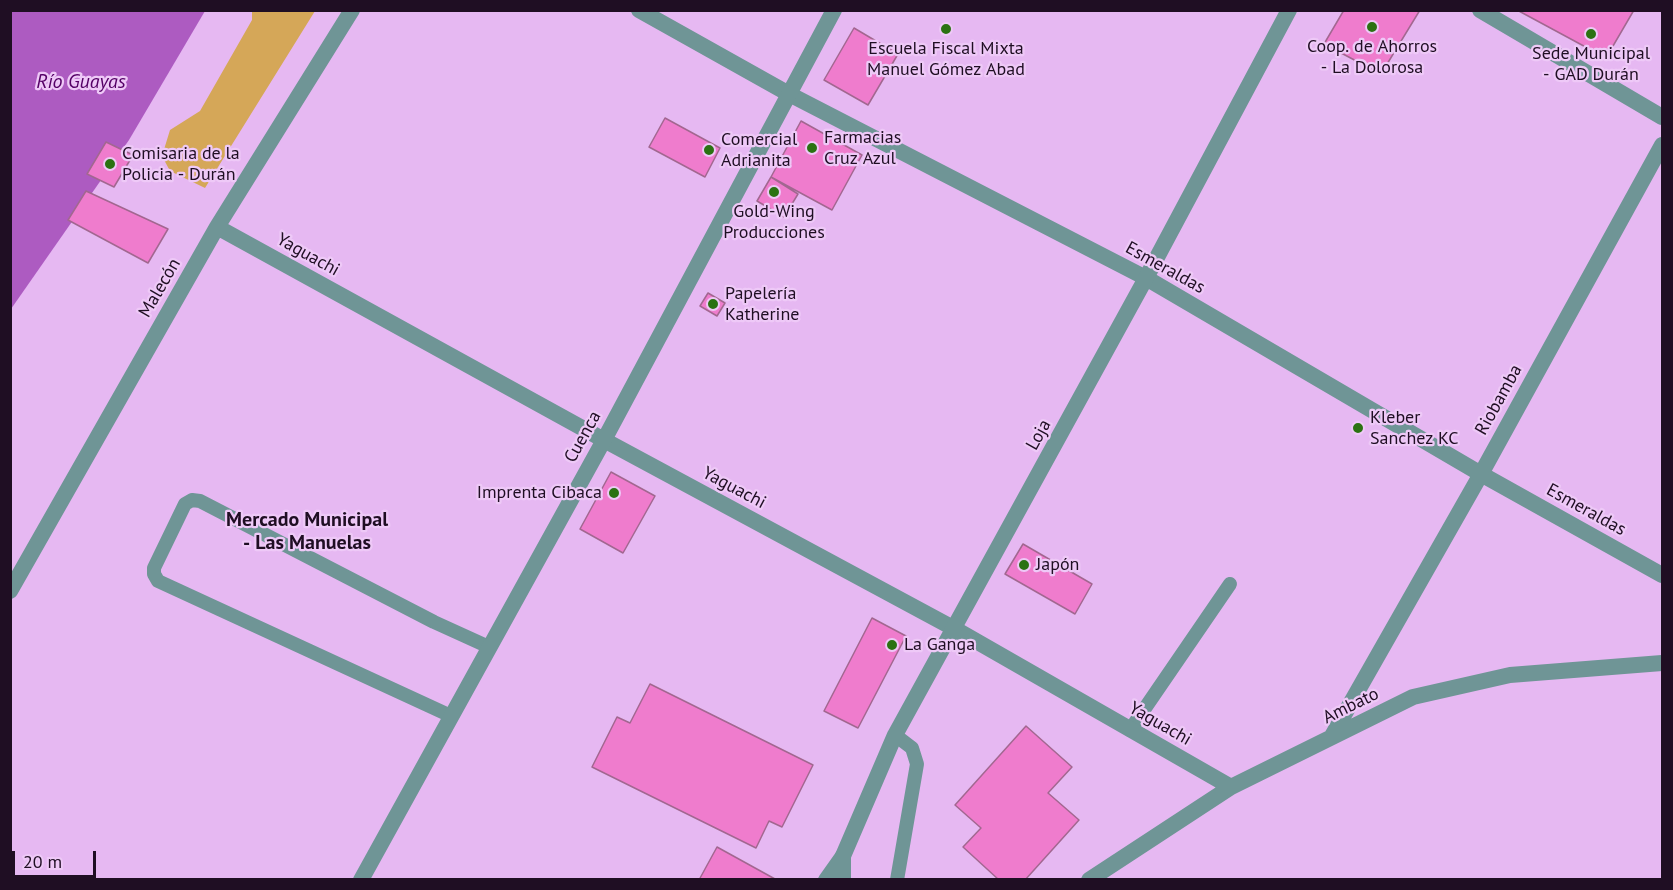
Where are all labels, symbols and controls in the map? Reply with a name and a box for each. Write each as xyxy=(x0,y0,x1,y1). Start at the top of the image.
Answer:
marker: Coop. de Ahorros - La Dolorosa xyxy=(1365,20,1379,34)
marker: Escuela Fiscal Mixta Manuel Gómez Abad xyxy=(939,22,953,36)
marker: Sede Municipal - GAD Durán xyxy=(1584,27,1598,41)
place label: Coop. de Ahorros - La Dolorosa xyxy=(1307,36,1437,78)
place label: Escuela Fiscal Mixta Manuel Gómez Abad xyxy=(867,38,1025,80)
place label: Sede Municipal - GAD Durán xyxy=(1532,43,1650,86)
water label: Río Guayas xyxy=(36,70,126,94)
place label: Farmacias Cruz Azul xyxy=(824,127,901,170)
place label: Comercial Adrianita xyxy=(721,129,797,172)
marker: Farmacias Cruz Azul xyxy=(805,141,819,155)
place label: Comisaria de la Policia - Durán xyxy=(122,143,240,186)
marker: Comercial Adrianita xyxy=(702,143,716,157)
marker: Comisaria de la Policia - Durán xyxy=(103,157,117,171)
marker: Gold-Wing Producciones xyxy=(767,185,781,199)
place label: Gold-Wing Producciones xyxy=(723,201,825,244)
street label: Yaguachi xyxy=(273,229,343,281)
street label: Esmeraldas xyxy=(1122,237,1208,299)
street label: Malecón xyxy=(135,255,185,321)
place label: Papelería Katherine xyxy=(725,283,799,326)
marker: Papelería Katherine xyxy=(706,297,720,311)
street label: Riobamba xyxy=(1471,361,1527,439)
street label: Cuenca xyxy=(560,407,606,467)
place label: Kleber Sanchez KC xyxy=(1370,407,1458,450)
street label: Loja xyxy=(1022,416,1056,454)
marker: Kleber Sanchez KC xyxy=(1351,421,1365,435)
street label: Yaguachi xyxy=(699,462,769,514)
street label: Esmeraldas xyxy=(1543,479,1629,541)
place label: Imprenta Cibaca xyxy=(477,482,602,504)
marker: Imprenta Cibaca xyxy=(607,486,621,500)
district label: Mercado Municipal - Las Manuelas xyxy=(226,508,388,555)
place label: Japón xyxy=(1036,554,1079,576)
marker: Japón xyxy=(1017,558,1031,572)
place label: La Ganga xyxy=(904,634,975,656)
marker: La Ganga xyxy=(885,638,899,652)
street label: Ambato xyxy=(1320,683,1382,729)
street label: Yaguachi xyxy=(1125,697,1195,751)
scale bar xyxy=(15,839,99,877)
text: 20 m xyxy=(23,850,62,873)

